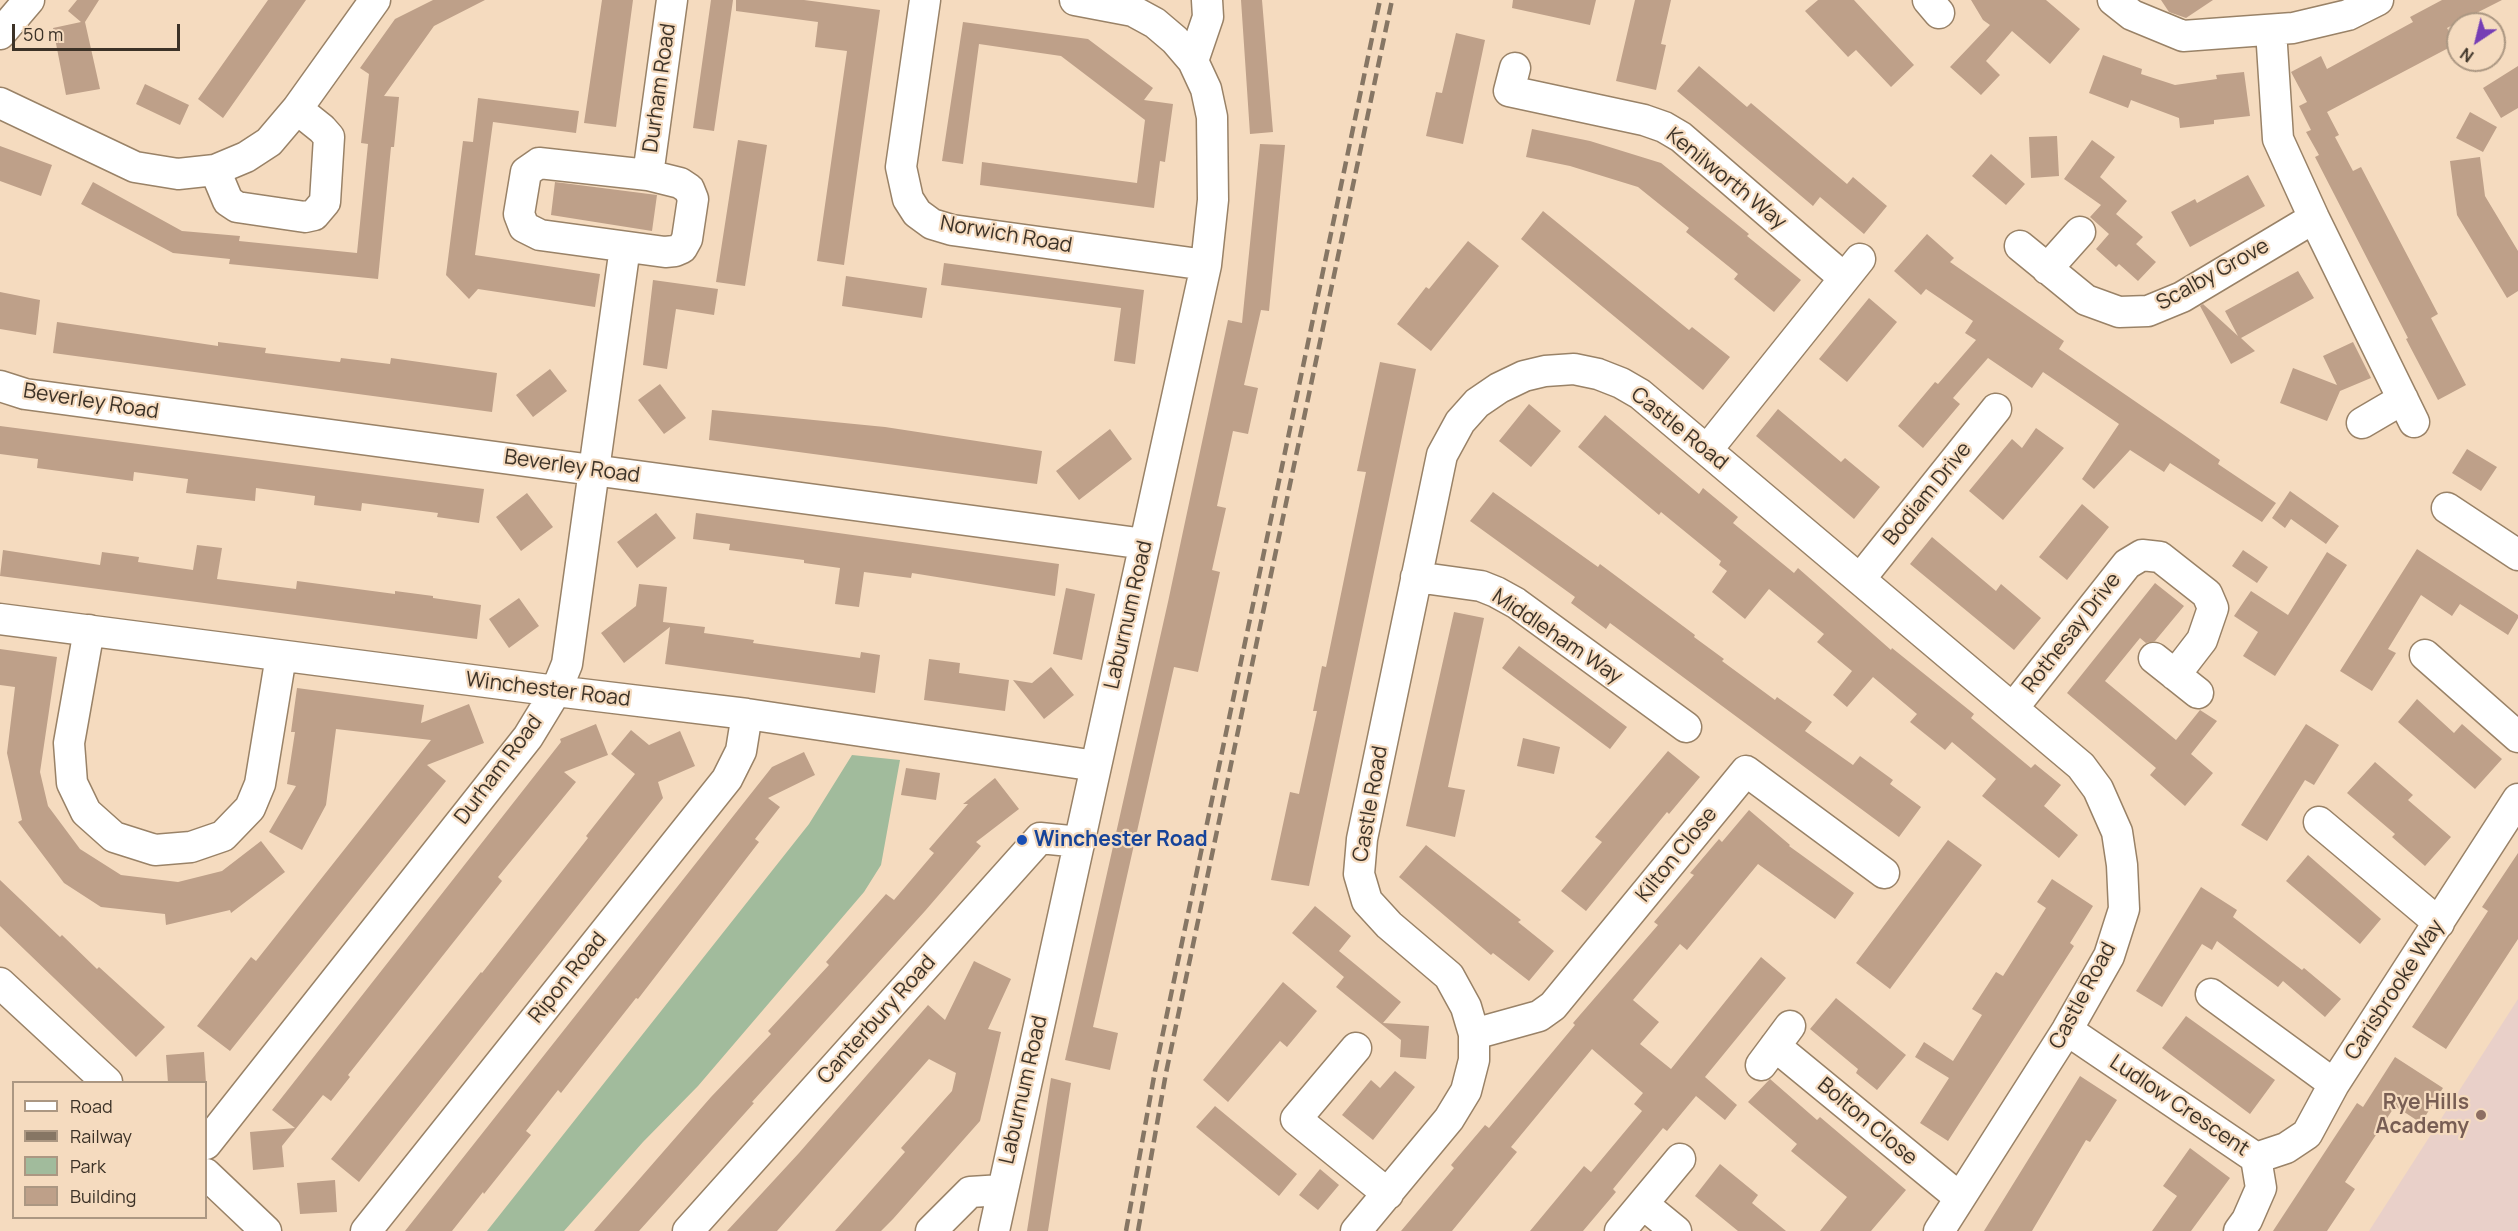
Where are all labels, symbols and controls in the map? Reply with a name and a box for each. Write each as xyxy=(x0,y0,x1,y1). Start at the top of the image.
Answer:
scale bar xyxy=(15,12,183,50)
north arrow xyxy=(2446,12,2506,72)
text: 50 m xyxy=(23,22,63,46)
street label: Durham Road xyxy=(638,22,682,154)
text: N xyxy=(2456,43,2478,67)
street label: Kenilworth Way xyxy=(1661,123,1791,235)
street label: Norwich Road xyxy=(938,211,1074,259)
street label: Scalby Grove xyxy=(2152,234,2274,316)
street label: Beverley Road xyxy=(21,379,161,425)
street label: Castle Road xyxy=(1626,382,1732,476)
street label: Bodiam Drive xyxy=(1879,437,1977,551)
street label: Beverley Road xyxy=(502,445,642,489)
street label: Laburnum Road xyxy=(1100,538,1158,692)
street label: Rothesay Drive xyxy=(2017,568,2127,698)
street label: Middleham Way xyxy=(1487,584,1627,690)
street label: Winchester Road xyxy=(464,667,632,713)
street label: Durham Road xyxy=(450,710,548,830)
street label: Castle Road xyxy=(1348,744,1394,864)
street label: Kilton Close xyxy=(1631,802,1723,908)
place label: Winchester Road xyxy=(1034,827,1208,853)
marker: Winchester Road xyxy=(1015,833,1029,847)
street label: Carisbrooke Way xyxy=(2340,915,2450,1065)
street label: Ripon Road xyxy=(524,928,612,1028)
street label: Castle Road xyxy=(2044,938,2122,1054)
street label: Canterbury Road xyxy=(813,950,941,1090)
street label: Laburnum Road xyxy=(995,1013,1053,1167)
street label: Ludlow Crescent xyxy=(2105,1050,2253,1162)
street label: Bolton Close xyxy=(1812,1073,1922,1171)
legend xyxy=(12,1081,207,1219)
place label: Rye Hills Academy xyxy=(2375,1090,2469,1140)
text: Road xyxy=(70,1094,113,1118)
marker: Rye Hills Academy xyxy=(2474,1108,2488,1122)
text: Railway xyxy=(70,1124,132,1148)
text: Park xyxy=(70,1154,106,1178)
text: Building xyxy=(70,1184,136,1208)

